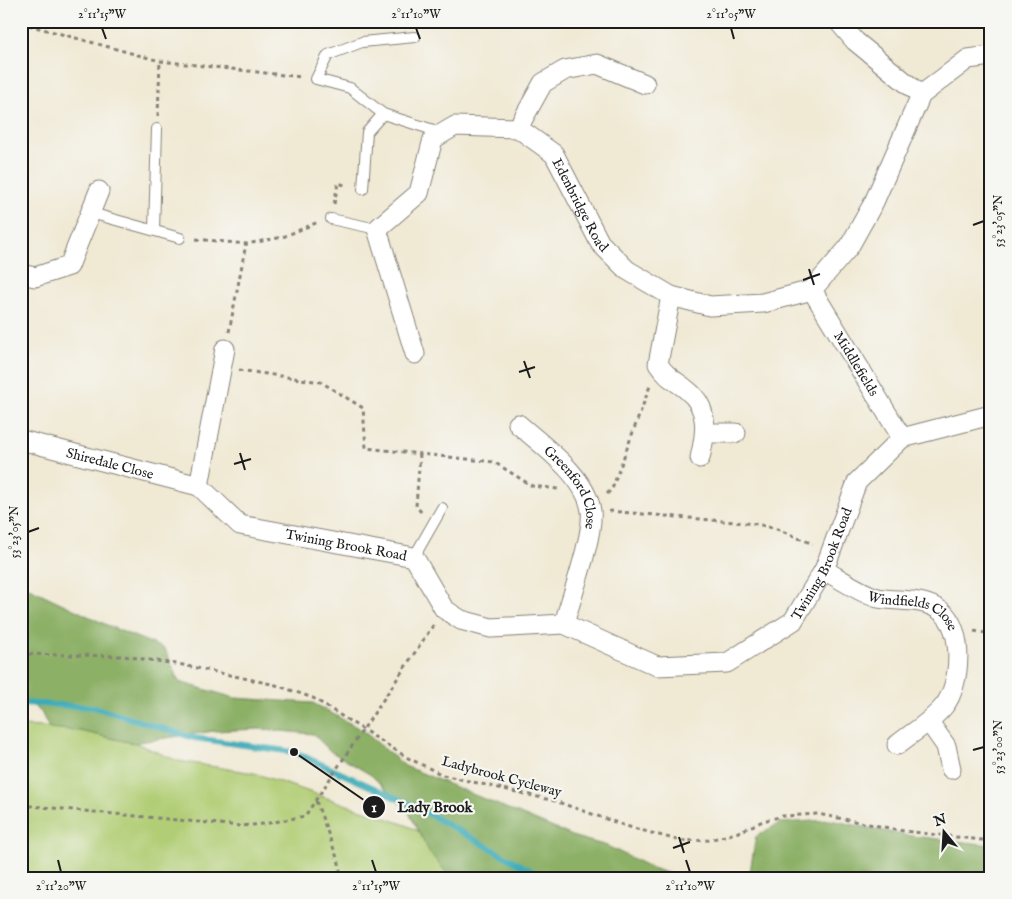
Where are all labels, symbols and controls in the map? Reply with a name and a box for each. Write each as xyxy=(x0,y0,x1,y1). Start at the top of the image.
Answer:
text: 2°11'15"W xyxy=(78,7,127,22)
text: 2°11'10"W xyxy=(391,7,441,22)
text: 2°11'05"W xyxy=(706,7,756,22)
street label: Edenbridge Road xyxy=(548,155,612,257)
text: 53°23'05"N xyxy=(991,194,1006,247)
street label: Middlefields xyxy=(829,328,882,400)
street label: Greenford Close xyxy=(540,442,599,531)
street label: Shiredale Close xyxy=(64,444,156,484)
text: 53°23'05"N xyxy=(7,505,22,558)
street label: Twining Brook Road xyxy=(788,505,857,624)
street label: Twining Brook Road xyxy=(284,526,409,566)
street label: Windfields Close xyxy=(865,587,961,634)
text: 53°23'00"N xyxy=(991,719,1006,774)
street label: Ladybrook Cycleway xyxy=(440,752,564,802)
callout: Lady Brook xyxy=(362,792,482,822)
text: 1 xyxy=(371,798,377,817)
text: Lady Brook xyxy=(397,798,474,817)
north arrow xyxy=(920,806,970,856)
text: N xyxy=(931,810,949,831)
text: 2°11'20"W xyxy=(36,879,87,894)
text: 2°11'15"W xyxy=(352,879,401,894)
text: 2°11'10"W xyxy=(665,879,715,894)

